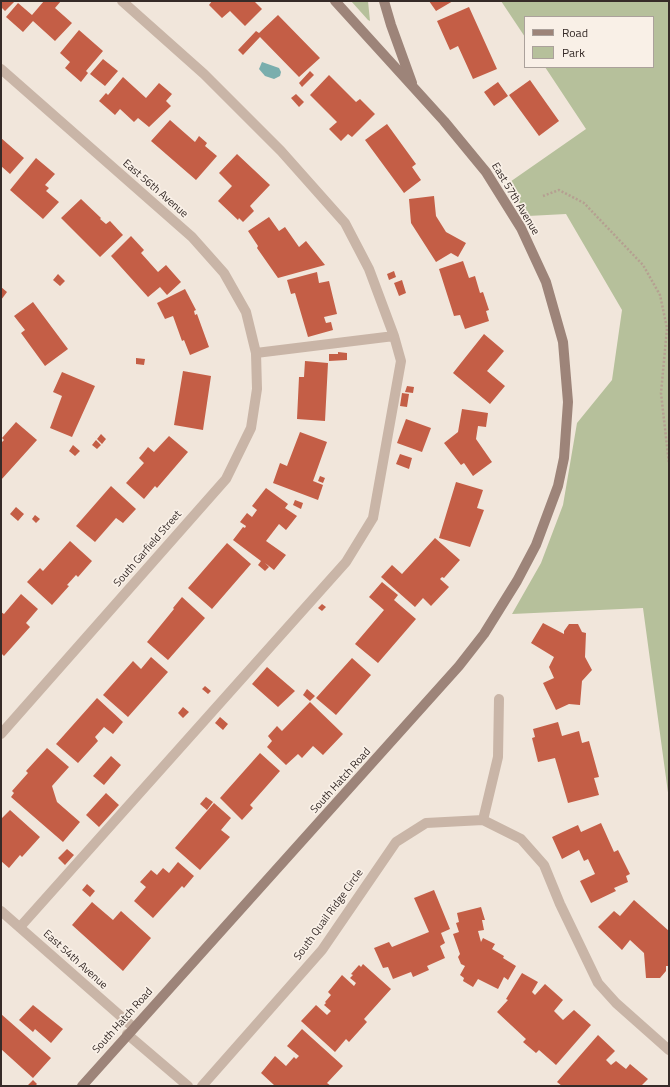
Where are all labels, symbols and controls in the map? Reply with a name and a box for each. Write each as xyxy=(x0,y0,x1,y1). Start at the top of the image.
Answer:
legend xyxy=(524,16,654,68)
text: Road xyxy=(562,23,588,42)
text: Park xyxy=(562,43,585,62)
street label: East 56th Avenue xyxy=(120,157,190,221)
street label: East 57th Avenue xyxy=(488,160,542,238)
street label: South Garfield Street xyxy=(111,508,185,590)
street label: South Hatch Road xyxy=(308,746,374,816)
street label: South Quail Ridge Circle xyxy=(292,867,366,963)
street label: East 54th Avenue xyxy=(40,928,110,992)
street label: South Hatch Road xyxy=(90,986,156,1056)

